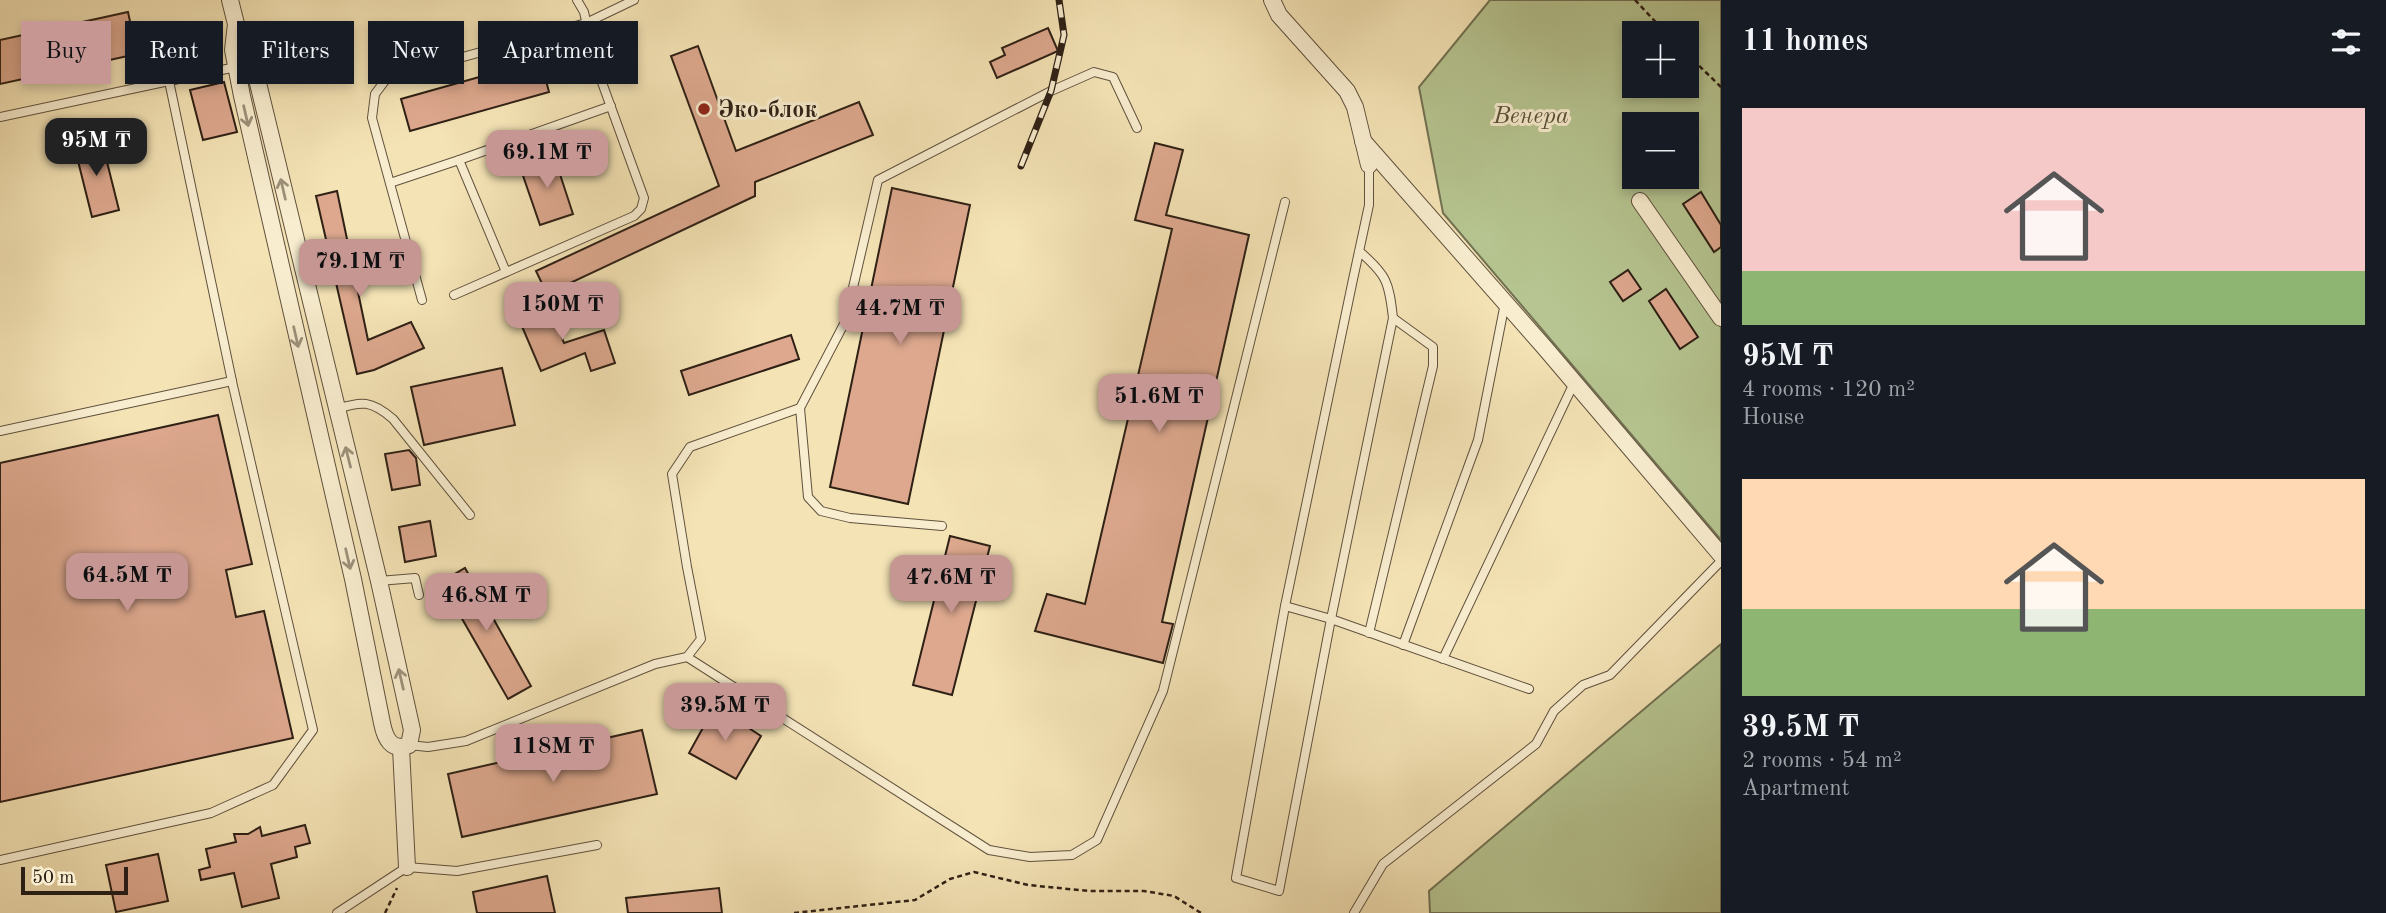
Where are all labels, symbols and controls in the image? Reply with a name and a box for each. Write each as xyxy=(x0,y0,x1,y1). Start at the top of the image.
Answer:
chip: Buy xyxy=(21,21,111,84)
chip: Rent xyxy=(125,21,223,84)
chip: Filters xyxy=(237,21,354,84)
chip: New xyxy=(368,21,464,84)
chip: Apartment xyxy=(478,21,638,84)
map controls xyxy=(1622,21,1699,189)
button: + xyxy=(1622,21,1699,98)
icon: filters xyxy=(2327,23,2365,61)
text: 11 homes xyxy=(1742,27,1868,57)
place label: Эко-блок xyxy=(718,99,817,123)
marker: Эко-блок xyxy=(696,101,712,117)
one-way arrow xyxy=(240,104,253,126)
park label: Венера xyxy=(1492,105,1569,129)
button: − xyxy=(1622,112,1699,189)
pin: 95M ₸ xyxy=(47,118,145,178)
text: 95M ₸ xyxy=(61,129,131,152)
pin: 69.1M ₸ xyxy=(482,130,612,190)
text: 69.1M ₸ xyxy=(502,141,592,164)
icon: home xyxy=(1991,153,2117,279)
one-way arrow xyxy=(276,178,289,201)
pin: 79.1M ₸ xyxy=(295,240,425,299)
text: 79.1M ₸ xyxy=(315,250,405,273)
pin: 150M ₸ xyxy=(505,282,619,342)
pin: 44.7M ₸ xyxy=(835,286,965,346)
text: 150M ₸ xyxy=(520,293,604,316)
text: 44.7M ₸ xyxy=(855,297,945,320)
one-way arrow xyxy=(290,325,303,348)
text: 95M ₸ xyxy=(1742,342,1833,372)
pin: 51.6M ₸ xyxy=(1094,374,1224,434)
text: 4 rooms · 120 m² xyxy=(1742,378,1915,401)
text: 51.6M ₸ xyxy=(1114,385,1204,408)
text: House xyxy=(1742,406,1804,429)
one-way arrow xyxy=(341,447,354,469)
icon: home xyxy=(1991,524,2117,650)
one-way arrow xyxy=(342,547,355,570)
pin: 64.5M ₸ xyxy=(62,554,192,613)
pin: 47.6M ₸ xyxy=(886,556,1016,615)
text: 64.5M ₸ xyxy=(82,564,172,587)
text: 47.6M ₸ xyxy=(906,566,996,589)
pin: 46.8M ₸ xyxy=(421,574,551,633)
text: 46.8M ₸ xyxy=(441,584,531,607)
one-way arrow xyxy=(393,668,407,691)
pin: 39.5M ₸ xyxy=(660,684,790,743)
text: 39.5M ₸ xyxy=(680,694,770,717)
text: 39.5M ₸ xyxy=(1742,713,1859,743)
pin: 118M ₸ xyxy=(496,724,610,784)
text: 118M ₸ xyxy=(511,735,595,758)
text: 2 rooms · 54 m² xyxy=(1742,749,1902,772)
text: Apartment xyxy=(1742,777,1850,800)
scale bar xyxy=(21,864,128,896)
text: 50 m xyxy=(32,869,74,888)

